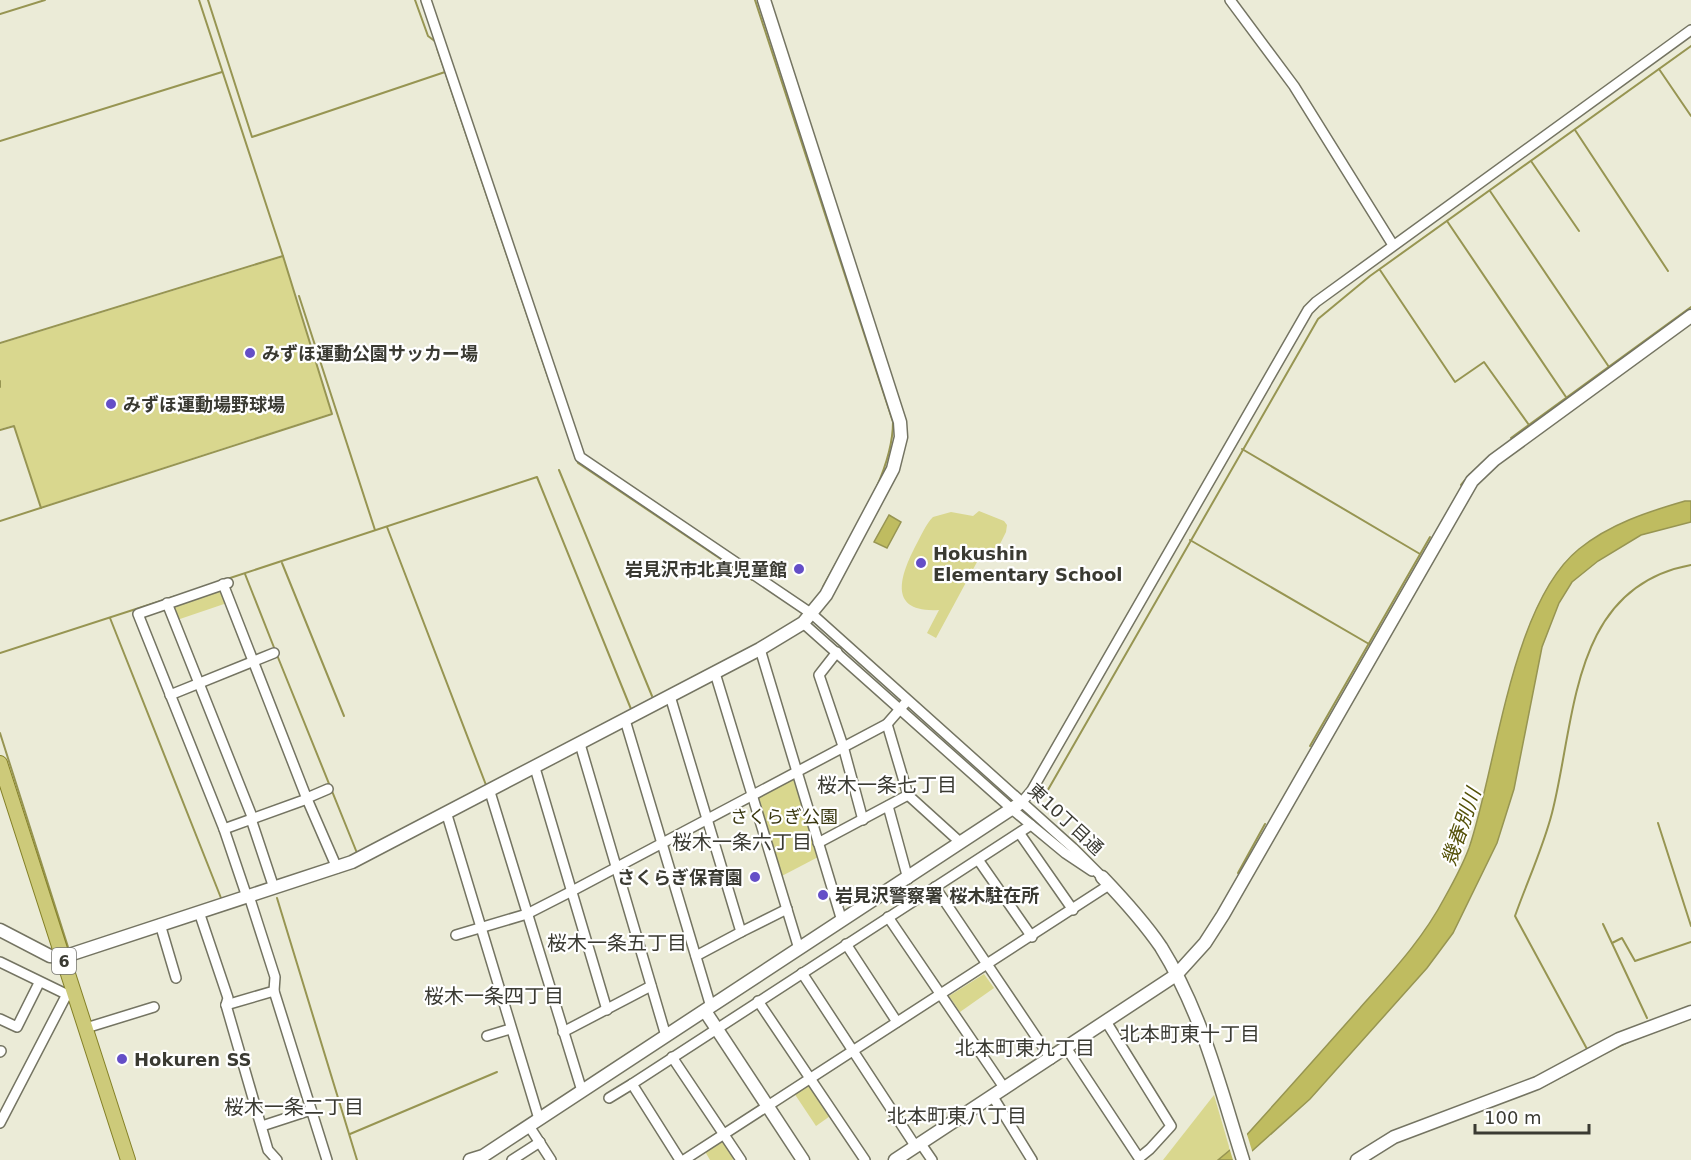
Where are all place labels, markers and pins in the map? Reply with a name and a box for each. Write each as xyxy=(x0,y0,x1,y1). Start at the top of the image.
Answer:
place label: みずほ運動公園サッカー場 xyxy=(262,343,478,364)
marker: みずほ運動公園サッカー場 xyxy=(243,346,257,360)
place label: みずほ運動場野球場 xyxy=(123,394,285,415)
marker: みずほ運動場野球場 xyxy=(104,397,118,411)
place label: Hokushin Elementary School xyxy=(933,543,1122,585)
marker: Hokushin Elementary School xyxy=(914,556,928,570)
place label: 岩見沢市北真児童館 xyxy=(625,559,787,580)
marker: 岩見沢市北真児童館 xyxy=(792,562,806,576)
place label: さくらぎ保育園 xyxy=(617,867,743,888)
marker: さくらぎ保育園 xyxy=(748,870,762,884)
place label: 岩見沢警察署 桜木駐在所 xyxy=(835,885,1039,906)
marker: 岩見沢警察署 桜木駐在所 xyxy=(816,888,830,902)
place label: Hokuren SS xyxy=(134,1049,252,1070)
marker: Hokuren SS xyxy=(115,1052,129,1066)

